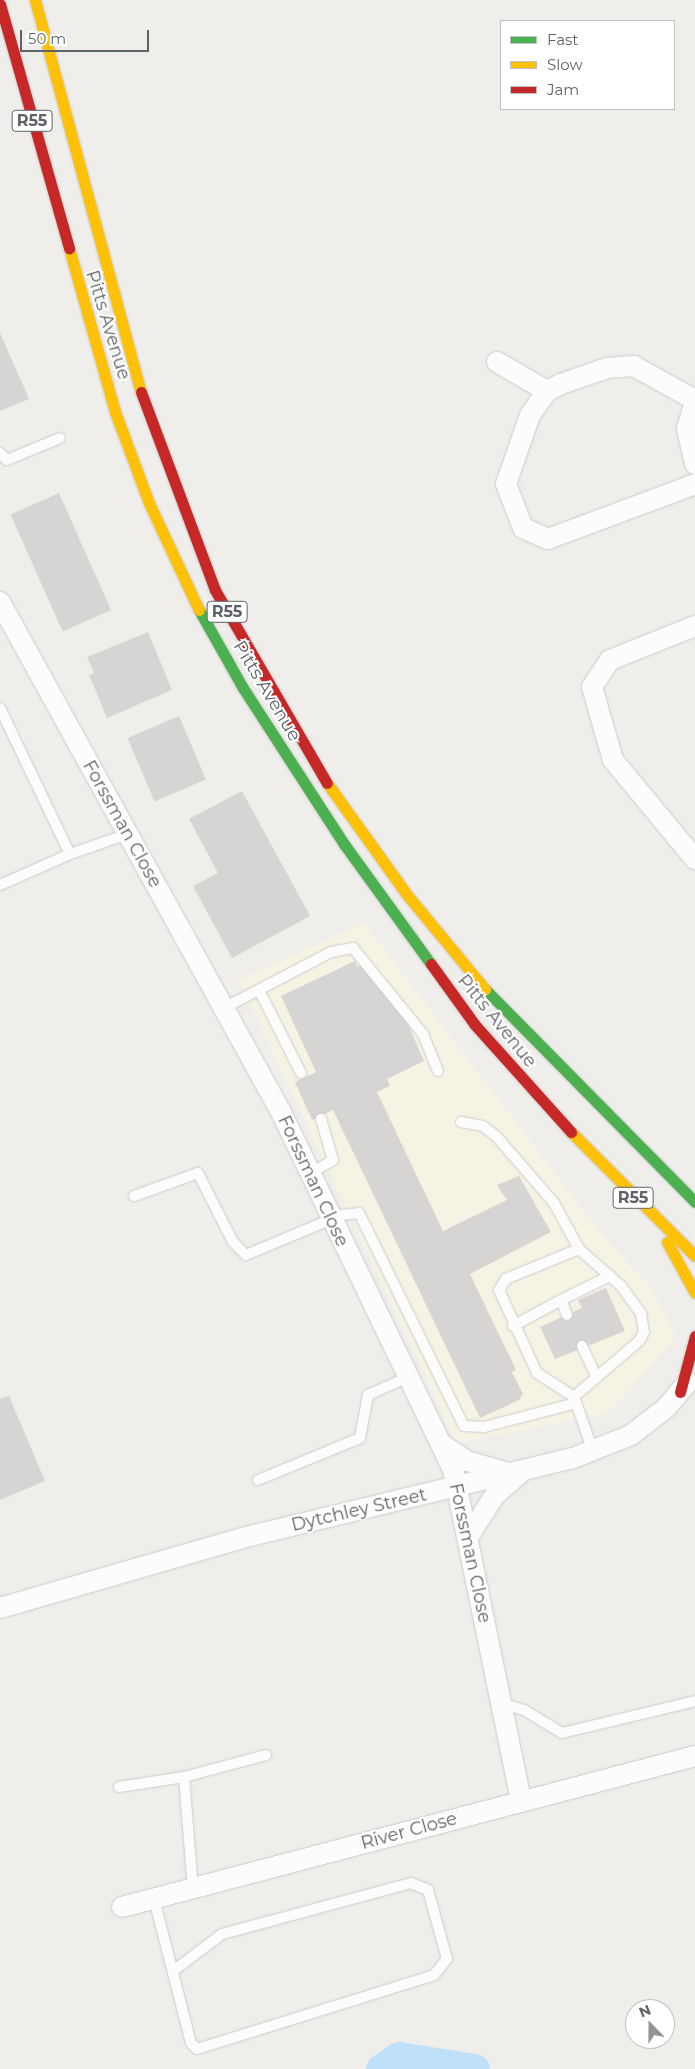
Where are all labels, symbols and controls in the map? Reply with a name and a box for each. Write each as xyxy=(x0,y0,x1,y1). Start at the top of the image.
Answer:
scale bar xyxy=(22,20,151,52)
legend xyxy=(500,20,675,110)
text: 50 m xyxy=(28,29,66,48)
text: Fast xyxy=(547,30,578,49)
text: Slow xyxy=(547,55,583,74)
text: Jam xyxy=(547,80,579,99)
road number: R55 xyxy=(11,108,53,134)
street label: Pitts Avenue xyxy=(81,268,135,382)
road number: R55 xyxy=(206,598,248,626)
street label: Pitts Avenue xyxy=(229,637,305,745)
street label: Forssman Close xyxy=(78,757,166,891)
street label: Pitts Avenue xyxy=(453,970,541,1072)
street label: Forssman Close xyxy=(273,1112,353,1250)
road number: R55 xyxy=(612,1184,654,1212)
street label: Forssman Close xyxy=(445,1481,495,1625)
street label: Dytchley Street xyxy=(289,1484,429,1536)
street label: River Close xyxy=(359,1808,459,1854)
north arrow xyxy=(625,1999,675,2049)
text: N xyxy=(636,2001,653,2021)

